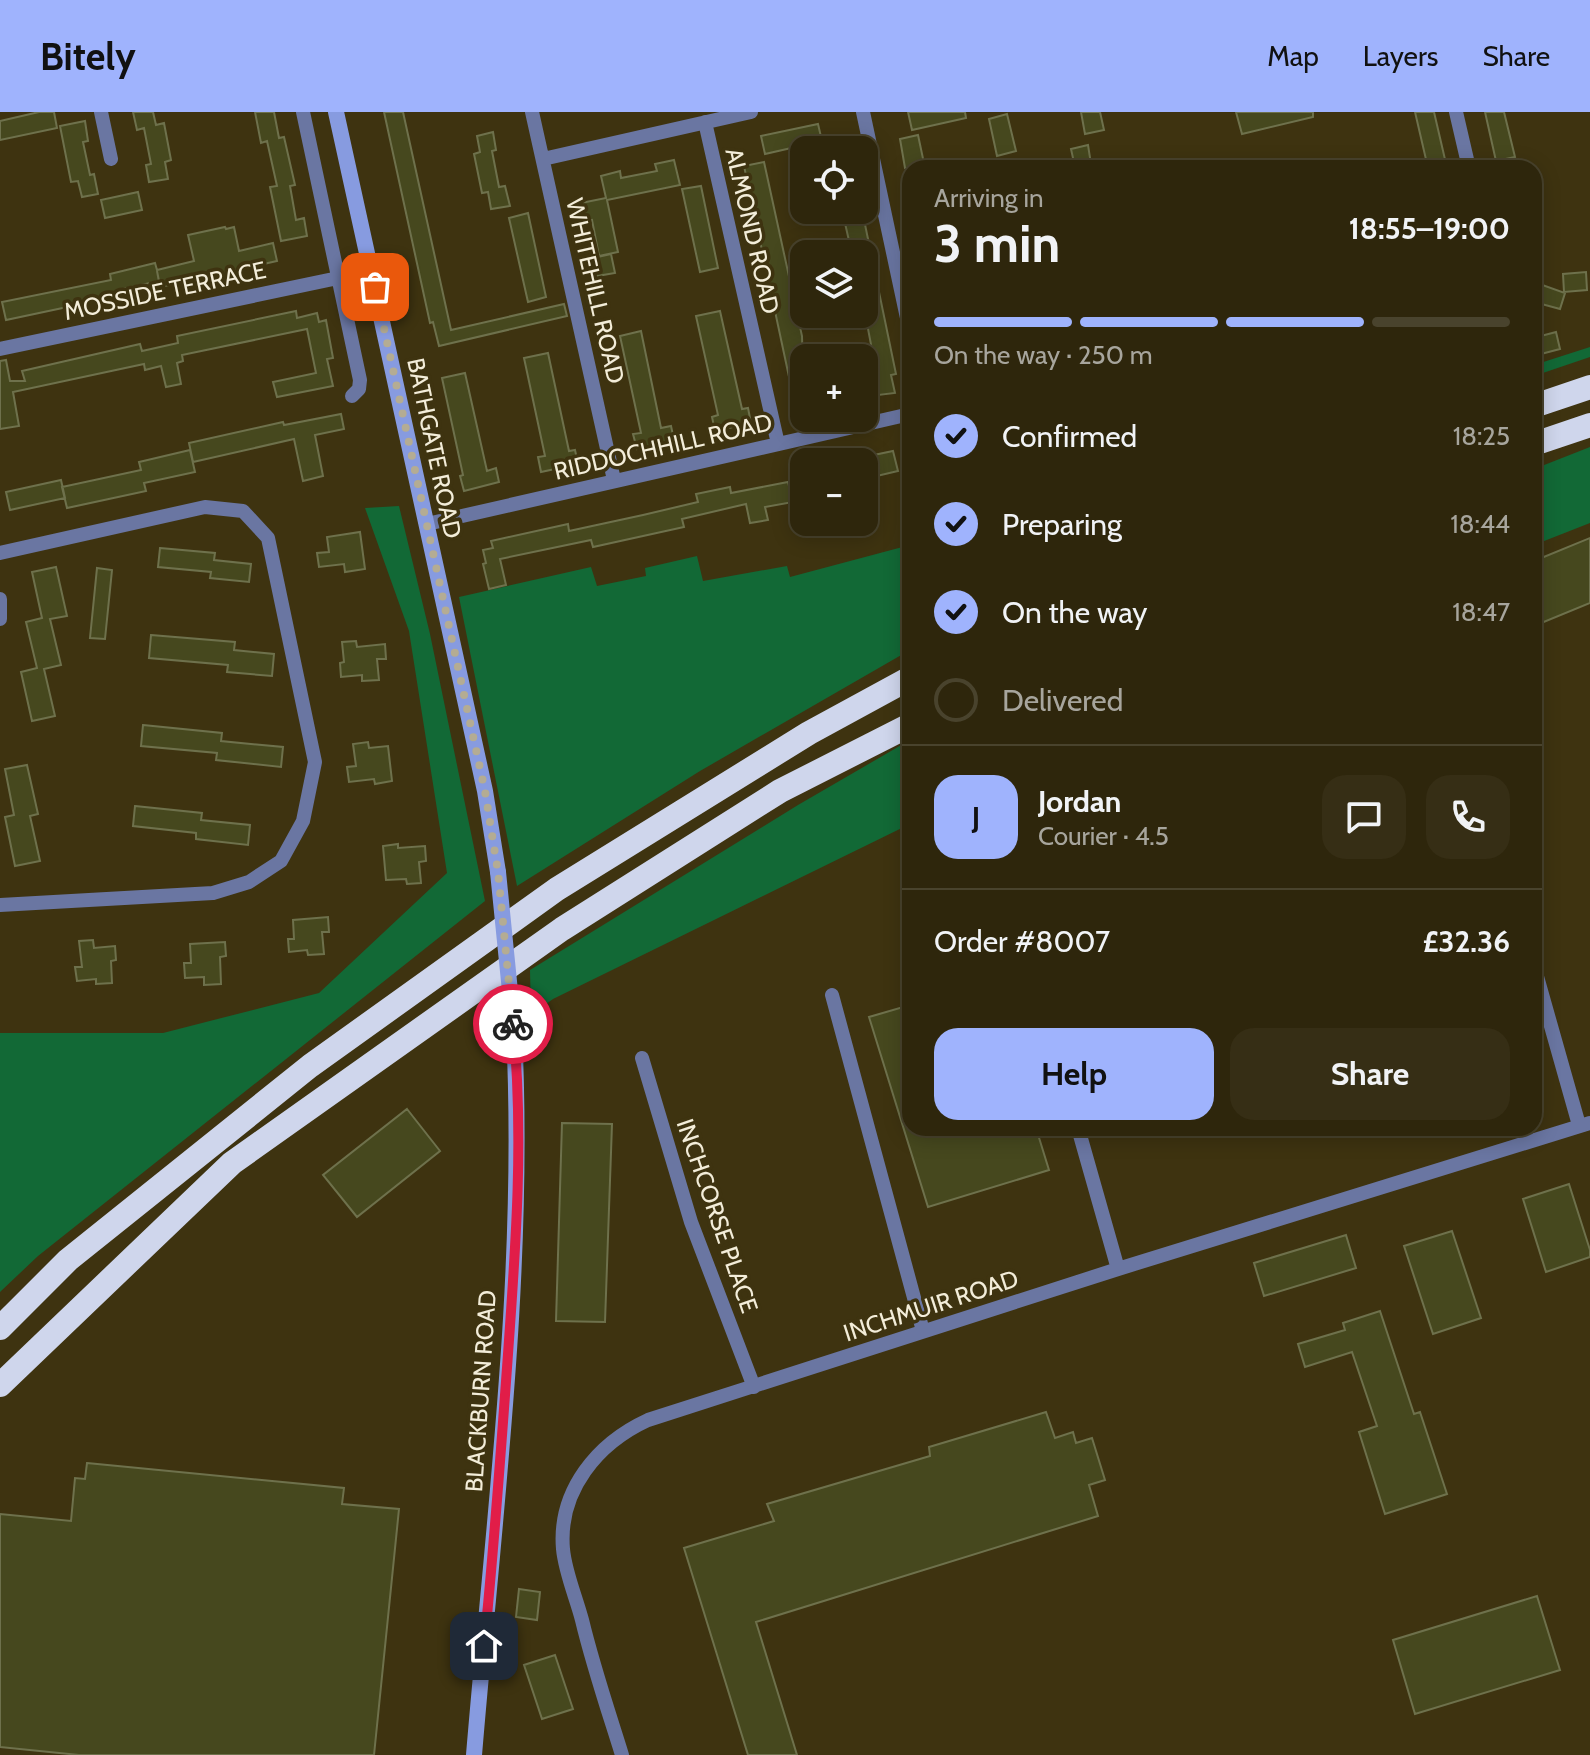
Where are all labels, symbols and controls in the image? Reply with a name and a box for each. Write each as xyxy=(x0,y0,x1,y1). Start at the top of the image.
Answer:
text: Bitely xyxy=(40,33,136,80)
text: Map xyxy=(1267,39,1319,73)
text: Layers xyxy=(1363,39,1438,73)
text: Share xyxy=(1482,39,1550,73)
map controls xyxy=(790,136,878,536)
button: locate xyxy=(790,136,878,224)
street label: ALMOND ROAD xyxy=(719,145,786,317)
text: Arriving in xyxy=(934,182,1044,214)
street label: WHITEHILL ROAD xyxy=(560,195,631,386)
text: 18:55–19:00 xyxy=(1349,210,1510,247)
text: 3 min xyxy=(934,212,1060,275)
button: layers xyxy=(790,240,878,328)
pin xyxy=(341,253,409,321)
street label: MOSSIDE TERRACE xyxy=(61,255,269,326)
icon: bag xyxy=(353,265,397,309)
text: On the way · 250 m xyxy=(934,339,1152,371)
button: + xyxy=(790,344,878,432)
street label: BATHGATE ROAD xyxy=(401,355,468,541)
street label: RIDDOCHHILL ROAD xyxy=(551,407,775,486)
icon: check xyxy=(934,414,978,458)
text: Confirmed xyxy=(1002,418,1137,455)
text: 18:25 xyxy=(1453,420,1510,452)
button: − xyxy=(790,448,878,536)
icon: check xyxy=(934,502,978,546)
text: Preparing xyxy=(1002,506,1122,543)
text: 18:44 xyxy=(1450,508,1510,540)
icon: check xyxy=(934,590,978,634)
text: On the way xyxy=(1002,594,1147,631)
text: 18:47 xyxy=(1452,596,1510,628)
text: Delivered xyxy=(1002,682,1123,719)
button: chat xyxy=(1322,775,1406,859)
button: phone xyxy=(1426,775,1510,859)
text: Jordan xyxy=(1038,783,1121,820)
text: J xyxy=(972,799,980,836)
text: Courier · 4.5 xyxy=(1038,820,1169,852)
text: Order #8007 xyxy=(934,923,1110,960)
text: £32.36 xyxy=(1423,923,1510,960)
courier xyxy=(473,984,553,1064)
icon: bike xyxy=(491,1002,535,1046)
button: Help xyxy=(934,1028,1214,1120)
button: Share xyxy=(1230,1028,1510,1120)
street label: INCHCORSE PLACE xyxy=(671,1115,764,1317)
street label: INCHMUIR ROAD xyxy=(840,1264,1022,1347)
street label: BLACKBURN ROAD xyxy=(459,1289,502,1493)
pin xyxy=(450,1612,518,1680)
icon: home xyxy=(462,1624,506,1668)

